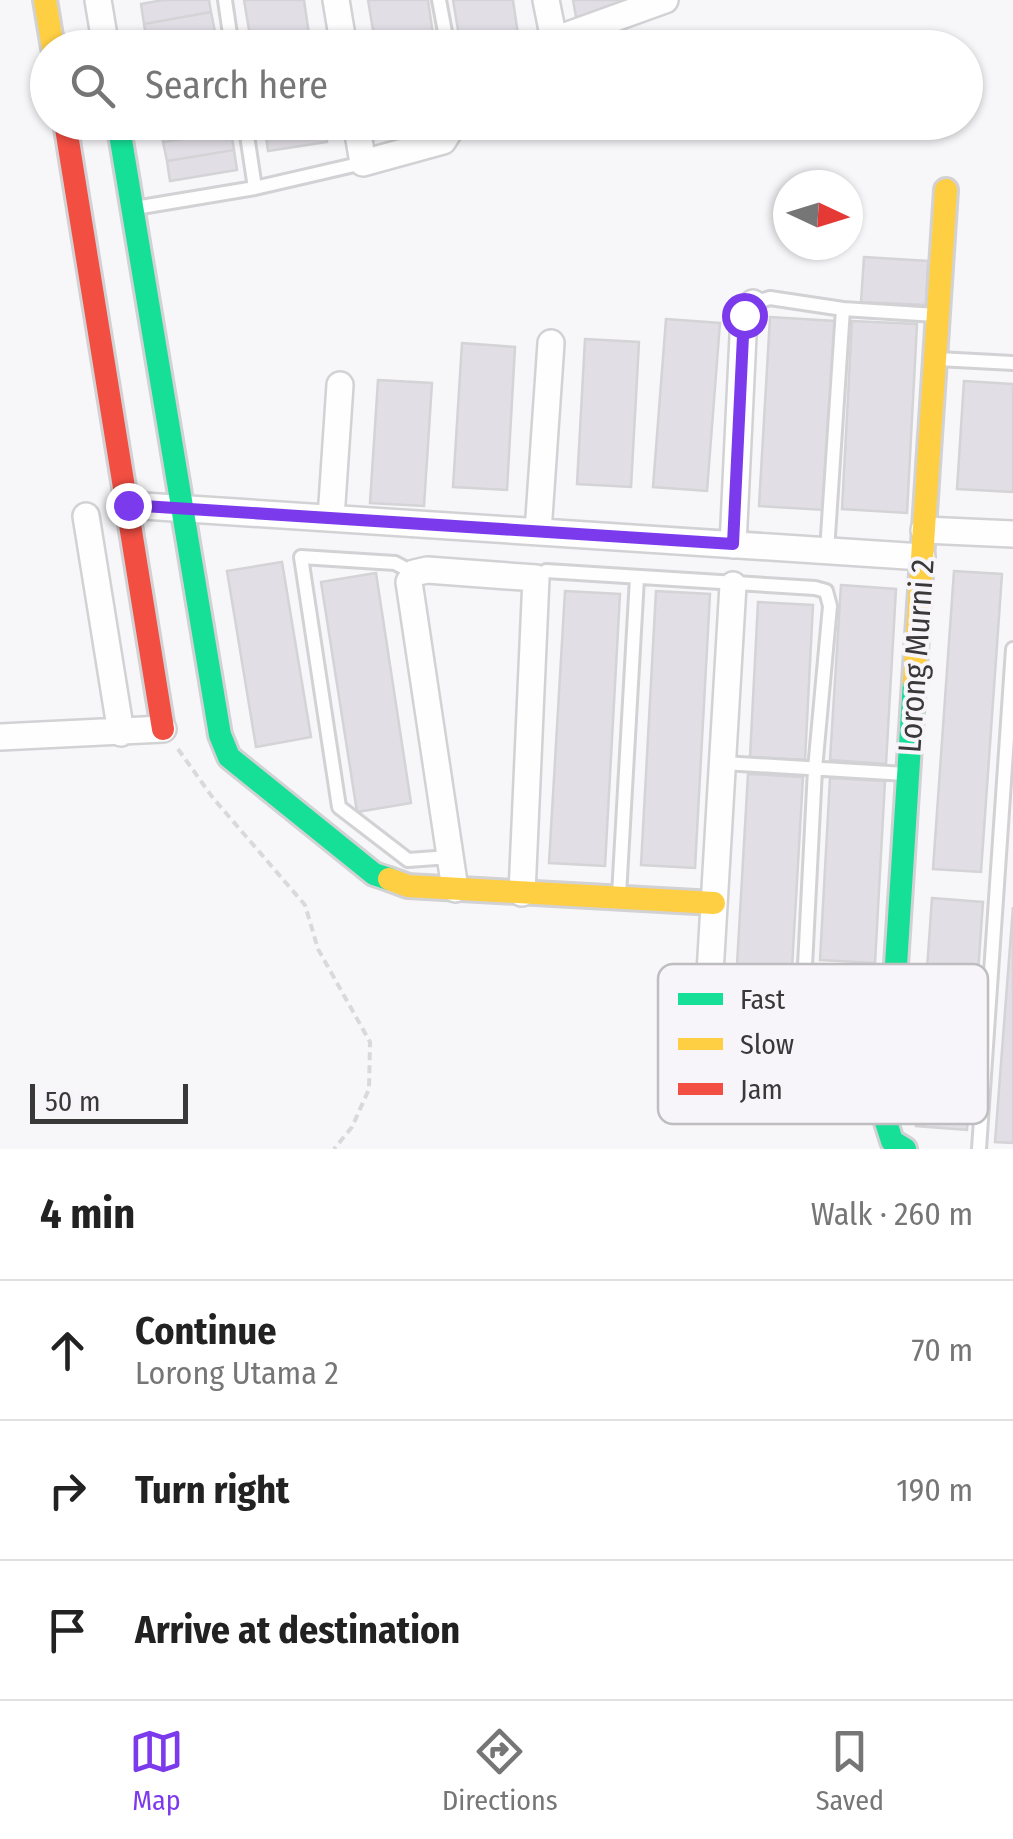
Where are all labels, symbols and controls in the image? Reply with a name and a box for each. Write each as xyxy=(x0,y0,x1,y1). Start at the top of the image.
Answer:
search box xyxy=(30,30,983,140)
icon: search xyxy=(65,58,120,113)
text: Search here xyxy=(145,62,328,108)
north arrow xyxy=(773,170,863,260)
route start xyxy=(722,293,768,339)
route end xyxy=(106,483,152,529)
street label: Lorong Murni 2 xyxy=(890,558,942,754)
legend xyxy=(658,964,988,1124)
text: Fast xyxy=(740,983,786,1016)
text: Slow xyxy=(740,1028,794,1061)
text: Jam xyxy=(740,1073,783,1106)
scale bar xyxy=(30,1079,188,1124)
text: 50 m xyxy=(45,1085,101,1118)
text: 4 min xyxy=(40,1189,135,1239)
text: Walk · 260 m xyxy=(811,1195,973,1233)
text: Continue xyxy=(135,1308,276,1354)
icon: ahead xyxy=(40,1323,95,1378)
text: 70 m xyxy=(912,1331,973,1369)
text: Lorong Utama 2 xyxy=(135,1354,339,1392)
icon: right xyxy=(40,1463,95,1518)
text: Turn right xyxy=(135,1467,289,1513)
text: 190 m xyxy=(896,1471,973,1509)
icon: arrive xyxy=(40,1603,95,1658)
text: Arrive at destination xyxy=(135,1607,460,1653)
tab: Map xyxy=(129,1724,184,1817)
tab: Directions xyxy=(442,1724,558,1817)
tab: Saved xyxy=(816,1724,884,1817)

